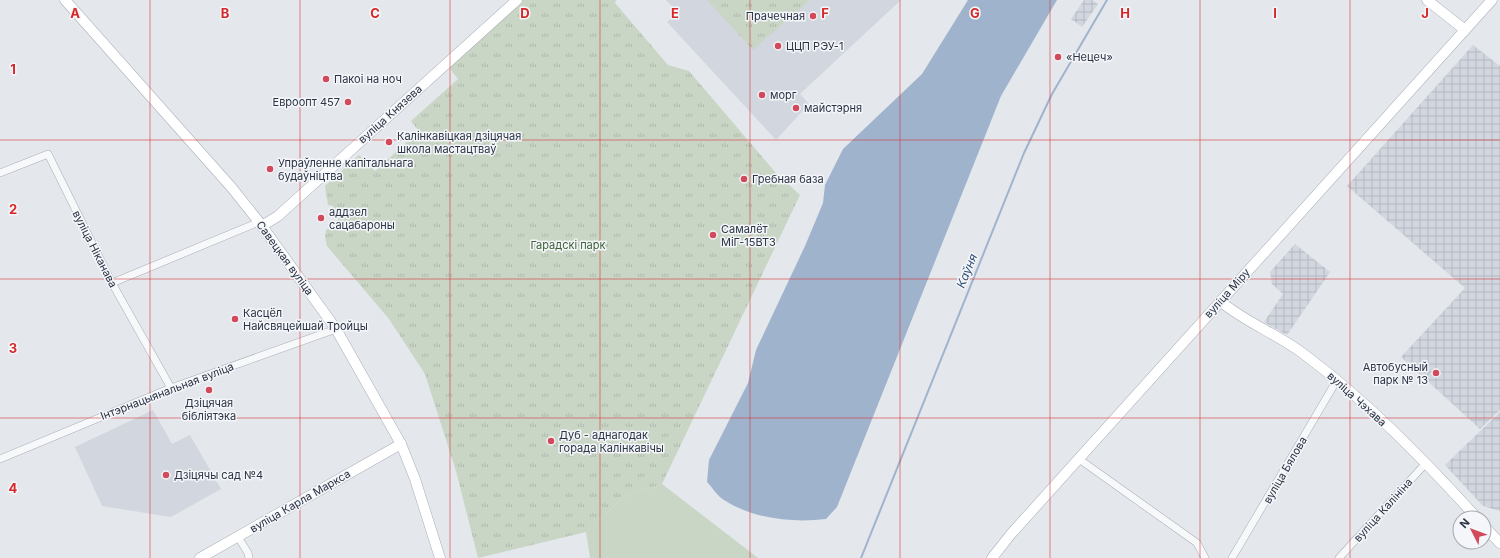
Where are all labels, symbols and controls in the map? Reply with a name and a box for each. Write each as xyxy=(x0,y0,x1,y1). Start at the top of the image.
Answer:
text: A xyxy=(70,5,80,21)
text: B xyxy=(221,5,230,21)
text: C xyxy=(370,5,380,21)
text: D xyxy=(520,5,530,21)
text: E xyxy=(671,5,679,21)
text: F xyxy=(821,5,829,21)
text: G xyxy=(970,5,980,21)
text: H xyxy=(1120,5,1130,21)
text: I xyxy=(1273,5,1277,21)
text: J xyxy=(1421,5,1429,21)
place label: Прачечная xyxy=(746,9,805,23)
marker: Прачечная xyxy=(808,11,818,21)
place label: ЦЦП РЭУ-1 xyxy=(786,39,843,53)
marker: ЦЦП РЭУ-1 xyxy=(773,41,783,51)
place label: «Нецеч» xyxy=(1066,50,1113,64)
marker: «Нецеч» xyxy=(1053,52,1063,62)
text: 1 xyxy=(10,61,16,77)
place label: Пакоі на ноч xyxy=(334,72,402,86)
marker: Пакоі на ноч xyxy=(321,74,331,84)
street label: вуліца Князева xyxy=(355,82,425,146)
place label: морг xyxy=(770,88,797,102)
marker: морг xyxy=(757,90,767,100)
place label: Евроопт 457 xyxy=(273,95,340,109)
marker: Евроопт 457 xyxy=(343,97,353,107)
place label: майстэрня xyxy=(804,101,862,115)
marker: майстэрня xyxy=(791,103,801,113)
place label: Калінкавіцкая дзіцячая школа мастацтваў xyxy=(397,129,521,156)
marker: Калінкавіцкая дзіцячая школа мастацтваў xyxy=(384,137,394,147)
place label: Упраўленне капітальнага будаўніцтва xyxy=(278,156,413,183)
marker: Упраўленне капітальнага будаўніцтва xyxy=(265,164,275,174)
place label: Гребная база xyxy=(752,172,824,186)
marker: Гребная база xyxy=(739,174,749,184)
text: 2 xyxy=(9,201,17,217)
place label: аддзел сацабароны xyxy=(329,205,395,232)
street label: вуліца Ніканава xyxy=(70,208,120,290)
marker: аддзел сацабароны xyxy=(316,213,326,223)
street label: Савецкая вуліца xyxy=(253,218,317,298)
place label: Самалёт МіГ-15ВТЗ xyxy=(721,222,776,249)
marker: Самалёт МіГ-15ВТЗ xyxy=(708,230,718,240)
park label: Гарадскі парк xyxy=(530,238,606,252)
water label: Каўня xyxy=(953,251,980,290)
street label: вуліца Міру xyxy=(1201,265,1253,321)
place label: Касцёл Найсвяцейшай Тройцы xyxy=(243,306,368,333)
marker: Касцёл Найсвяцейшай Тройцы xyxy=(230,314,240,324)
text: 3 xyxy=(9,340,17,356)
street label: Інтэрнацыянальная вуліца xyxy=(98,359,236,423)
place label: Автобусный парк № 13 xyxy=(1363,360,1428,387)
marker: Автобусный парк № 13 xyxy=(1431,368,1441,378)
street label: вуліца Чэхава xyxy=(1324,369,1390,429)
marker: Дзіцячая бібліятэка xyxy=(204,385,214,395)
place label: Дзіцячая бібліятэка xyxy=(182,396,236,423)
place label: Дуб - аднагодак горада Калінкавічы xyxy=(559,428,664,455)
street label: вуліца Бялова xyxy=(1260,434,1310,506)
marker: Дуб - аднагодак горада Калінкавічы xyxy=(546,436,556,446)
street label: вуліца Карла Маркса xyxy=(247,466,353,536)
place label: Дзіцячы сад №4 xyxy=(174,468,263,482)
marker: Дзіцячы сад №4 xyxy=(161,470,171,480)
street label: вуліца Калініна xyxy=(1351,475,1415,545)
text: 4 xyxy=(9,480,18,496)
north arrow xyxy=(1452,510,1492,550)
text: N xyxy=(1457,516,1473,531)

